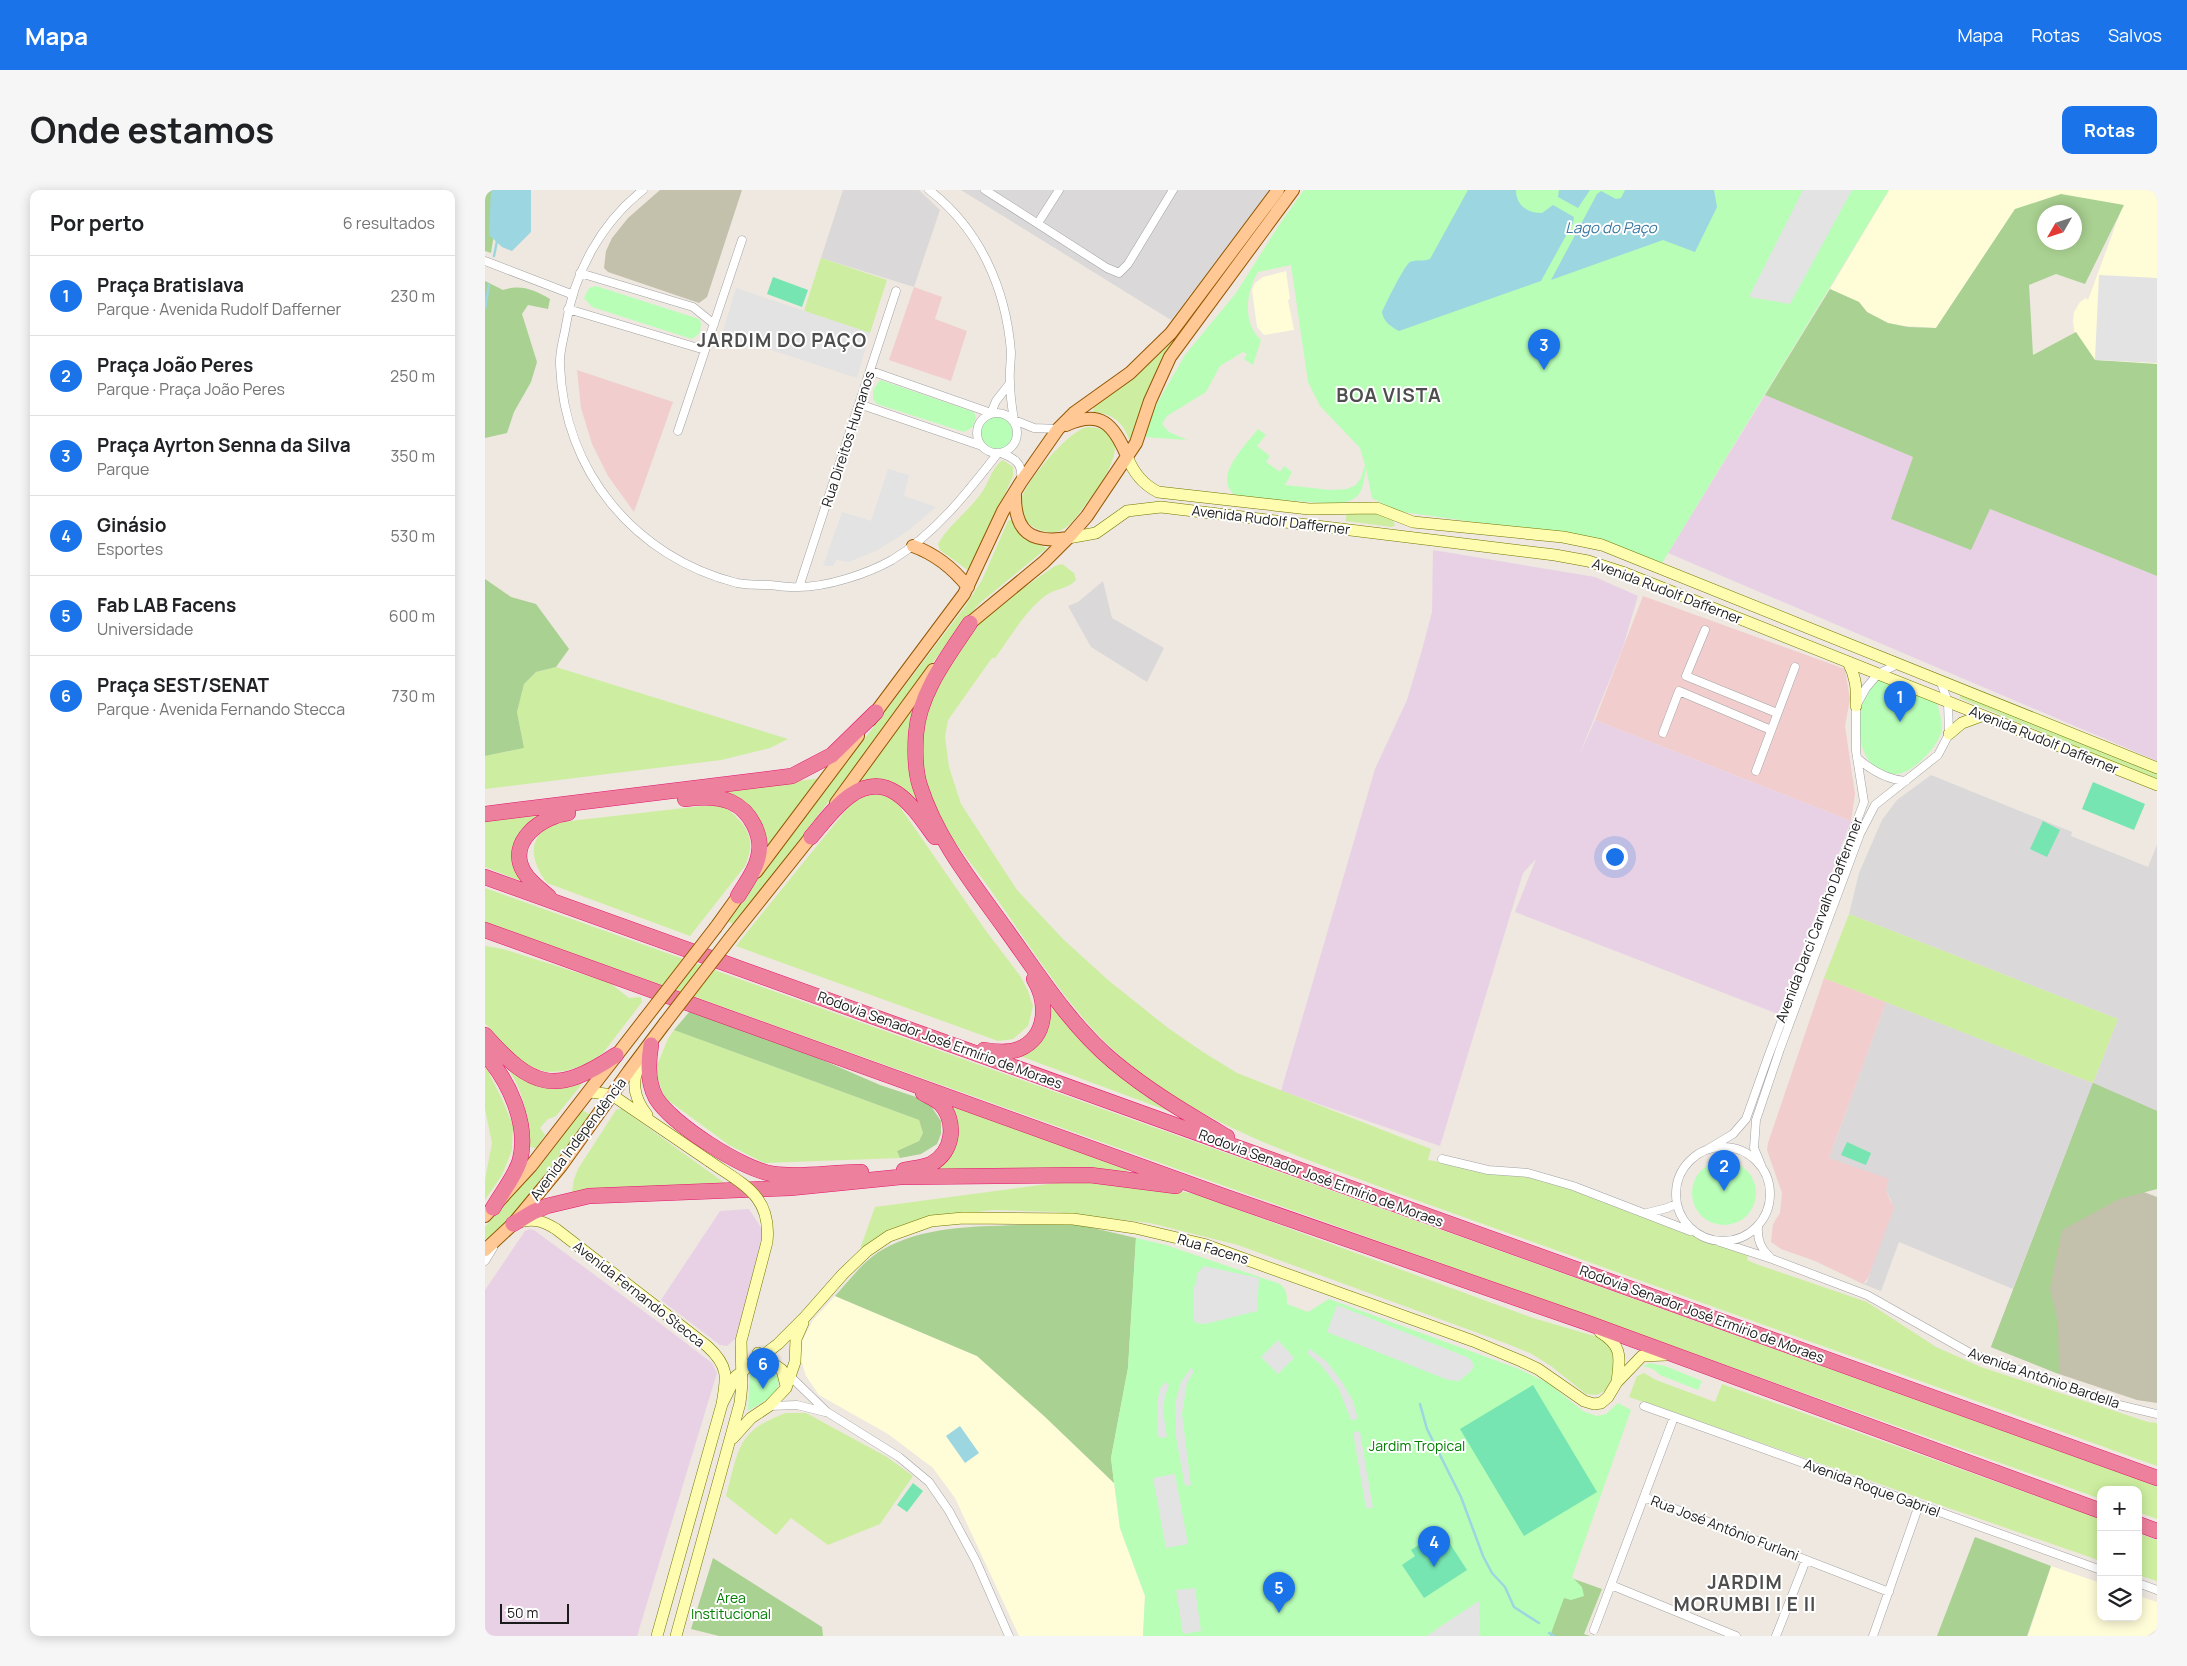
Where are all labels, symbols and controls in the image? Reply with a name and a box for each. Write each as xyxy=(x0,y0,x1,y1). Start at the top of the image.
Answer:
text: Mapa xyxy=(25,19,88,52)
text: Mapa xyxy=(1957,23,2003,47)
text: Rotas xyxy=(2031,23,2080,47)
text: Salvos xyxy=(2108,23,2162,47)
text: Onde estamos xyxy=(30,106,274,154)
button: Rotas xyxy=(2062,106,2157,154)
north arrow xyxy=(2037,205,2082,250)
text: Por perto xyxy=(50,209,144,237)
text: 6 resultados xyxy=(343,212,435,234)
water label: Lago do Paço xyxy=(1565,217,1658,238)
text: Praça Bratislava xyxy=(97,272,244,298)
text: 1 xyxy=(62,285,70,307)
text: 230 m xyxy=(391,285,435,307)
text: Parque · Avenida Rudolf Dafferner xyxy=(97,298,341,320)
district label: JARDIM DO PAÇO xyxy=(697,327,867,353)
pin: 3 xyxy=(1528,329,1560,370)
text: Praça João Peres xyxy=(97,352,253,378)
text: 2 xyxy=(61,365,71,387)
text: 250 m xyxy=(390,365,435,387)
street label: Rua Direitos Humanos xyxy=(817,368,878,509)
text: Parque · Praça João Peres xyxy=(97,378,285,400)
district label: BOA VISTA xyxy=(1336,382,1442,408)
text: Praça Ayrton Senna da Silva xyxy=(97,432,351,458)
text: 3 xyxy=(61,445,71,467)
text: 350 m xyxy=(390,445,435,467)
text: Parque xyxy=(97,458,149,480)
street label: Avenida Rudolf Dafferner xyxy=(1191,500,1351,539)
text: Ginásio xyxy=(97,512,166,538)
text: 4 xyxy=(61,525,71,547)
text: 530 m xyxy=(390,525,435,547)
text: Esportes xyxy=(97,538,163,560)
street label: Avenida Rudolf Dafferner xyxy=(1589,553,1745,628)
text: Fab LAB Facens xyxy=(97,592,236,618)
text: 5 xyxy=(61,605,71,627)
text: 600 m xyxy=(389,605,435,627)
text: Universidade xyxy=(97,618,193,640)
text: Praça SEST/SENAT xyxy=(97,672,269,698)
pin: 1 xyxy=(1884,681,1916,722)
text: 6 xyxy=(61,685,71,707)
text: 730 m xyxy=(392,685,435,707)
text: Parque · Avenida Fernando Stecca xyxy=(97,698,345,720)
street label: Avenida Rudolf Dafferner xyxy=(1967,701,2122,778)
street label: Avenida Darci Carvalho Daffernner xyxy=(1771,814,1867,1025)
your location xyxy=(1602,844,1628,870)
street label: Rodovia Senador José Ermírio de Moraes xyxy=(815,986,1065,1093)
street label: Avenida Independência xyxy=(525,1073,630,1204)
street label: Rodovia Senador José Ermírio de Moraes xyxy=(1196,1124,1446,1231)
pin: 2 xyxy=(1708,1150,1740,1191)
street label: Rua Facens xyxy=(1175,1229,1251,1268)
street label: Avenida Fernando Stecca xyxy=(569,1236,709,1351)
street label: Rodovia Senador José Ermírio de Moraes xyxy=(1577,1260,1827,1367)
street label: Avenida Antônio Bardella xyxy=(1966,1343,2122,1412)
pin: 6 xyxy=(747,1348,779,1389)
park label: Jardim Tropical xyxy=(1369,1436,1465,1455)
street label: Avenida Roque Gabriel xyxy=(1801,1454,1943,1521)
map controls xyxy=(2097,1486,2142,1621)
button: + xyxy=(2097,1486,2142,1531)
street label: Rua José Antônio Furlani xyxy=(1648,1490,1802,1565)
pin: 4 xyxy=(1418,1526,1450,1567)
button: − xyxy=(2097,1531,2142,1576)
district label: JARDIM MORUMBI I E II xyxy=(1674,1569,1816,1617)
pin: 5 xyxy=(1263,1572,1295,1613)
button: layers xyxy=(2097,1576,2142,1621)
park label: Área Institucional xyxy=(691,1588,771,1623)
scale bar xyxy=(500,1601,569,1624)
text: 50 m xyxy=(507,1603,538,1622)

